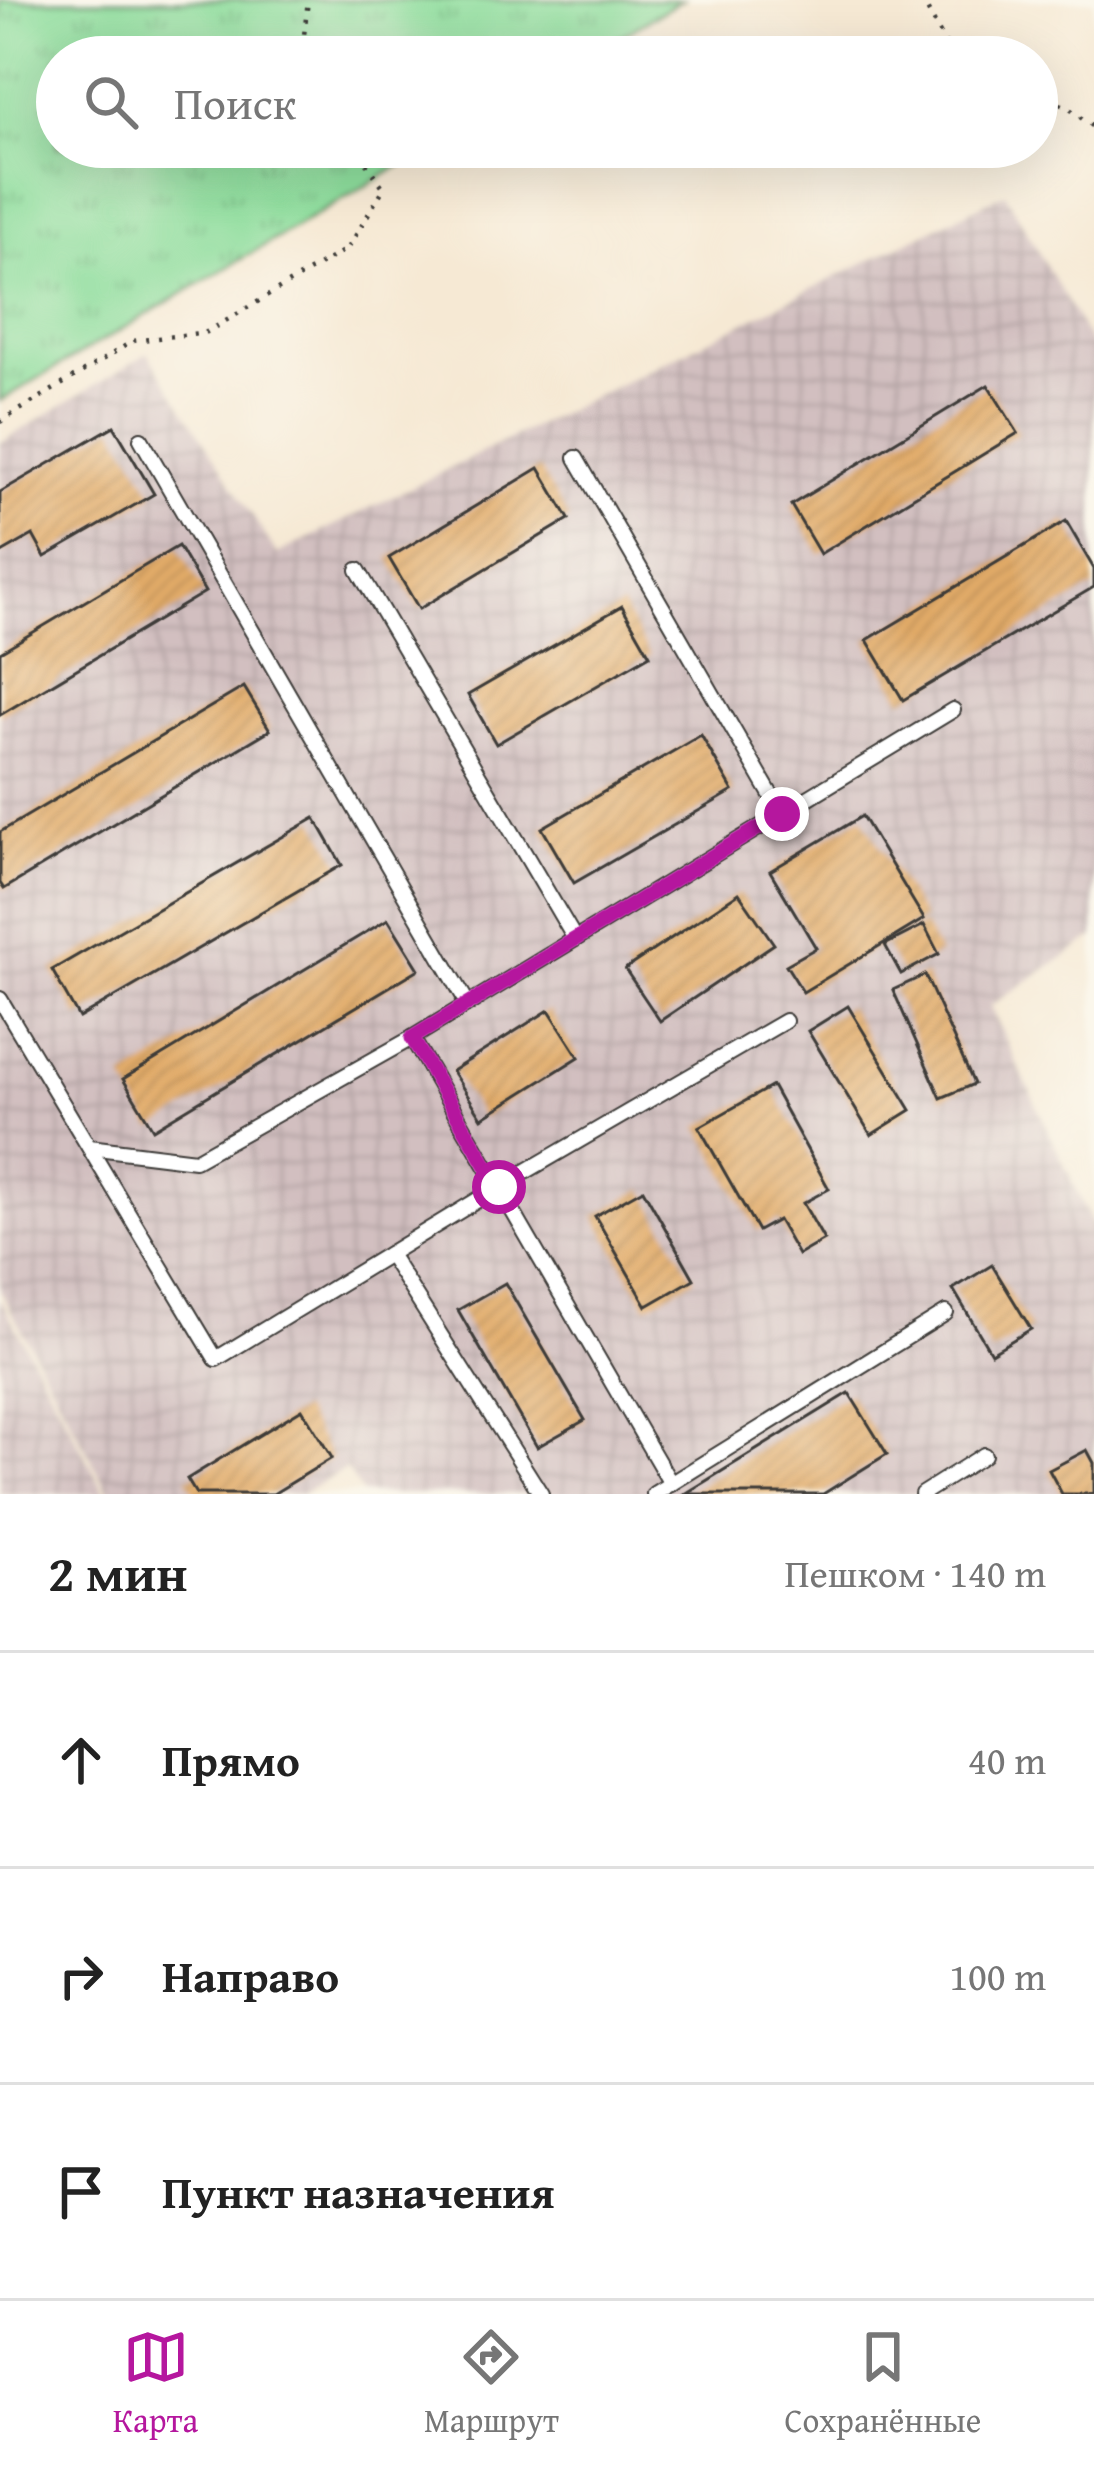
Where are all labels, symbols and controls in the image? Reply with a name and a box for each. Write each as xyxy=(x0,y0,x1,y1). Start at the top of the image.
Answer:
search box xyxy=(36,36,1058,168)
icon: search xyxy=(78,69,144,135)
text: Поиск xyxy=(174,70,296,135)
route end xyxy=(755,787,809,841)
route start xyxy=(472,1160,526,1214)
text: 2 мин xyxy=(48,1535,187,1610)
text: Пешком · 140 m xyxy=(784,1544,1046,1601)
icon: ahead xyxy=(48,1727,114,1793)
text: Прямо xyxy=(162,1727,300,1792)
text: 40 m xyxy=(968,1731,1046,1788)
icon: right xyxy=(48,1943,114,2009)
text: Направо xyxy=(162,1943,339,2008)
text: 100 m xyxy=(949,1947,1046,2004)
icon: arrive xyxy=(48,2159,114,2225)
text: Пункт назначения xyxy=(162,2159,555,2224)
tab: Карта xyxy=(113,2324,198,2444)
tab: Маршрут xyxy=(424,2324,559,2444)
tab: Сохранённые xyxy=(785,2324,981,2444)

